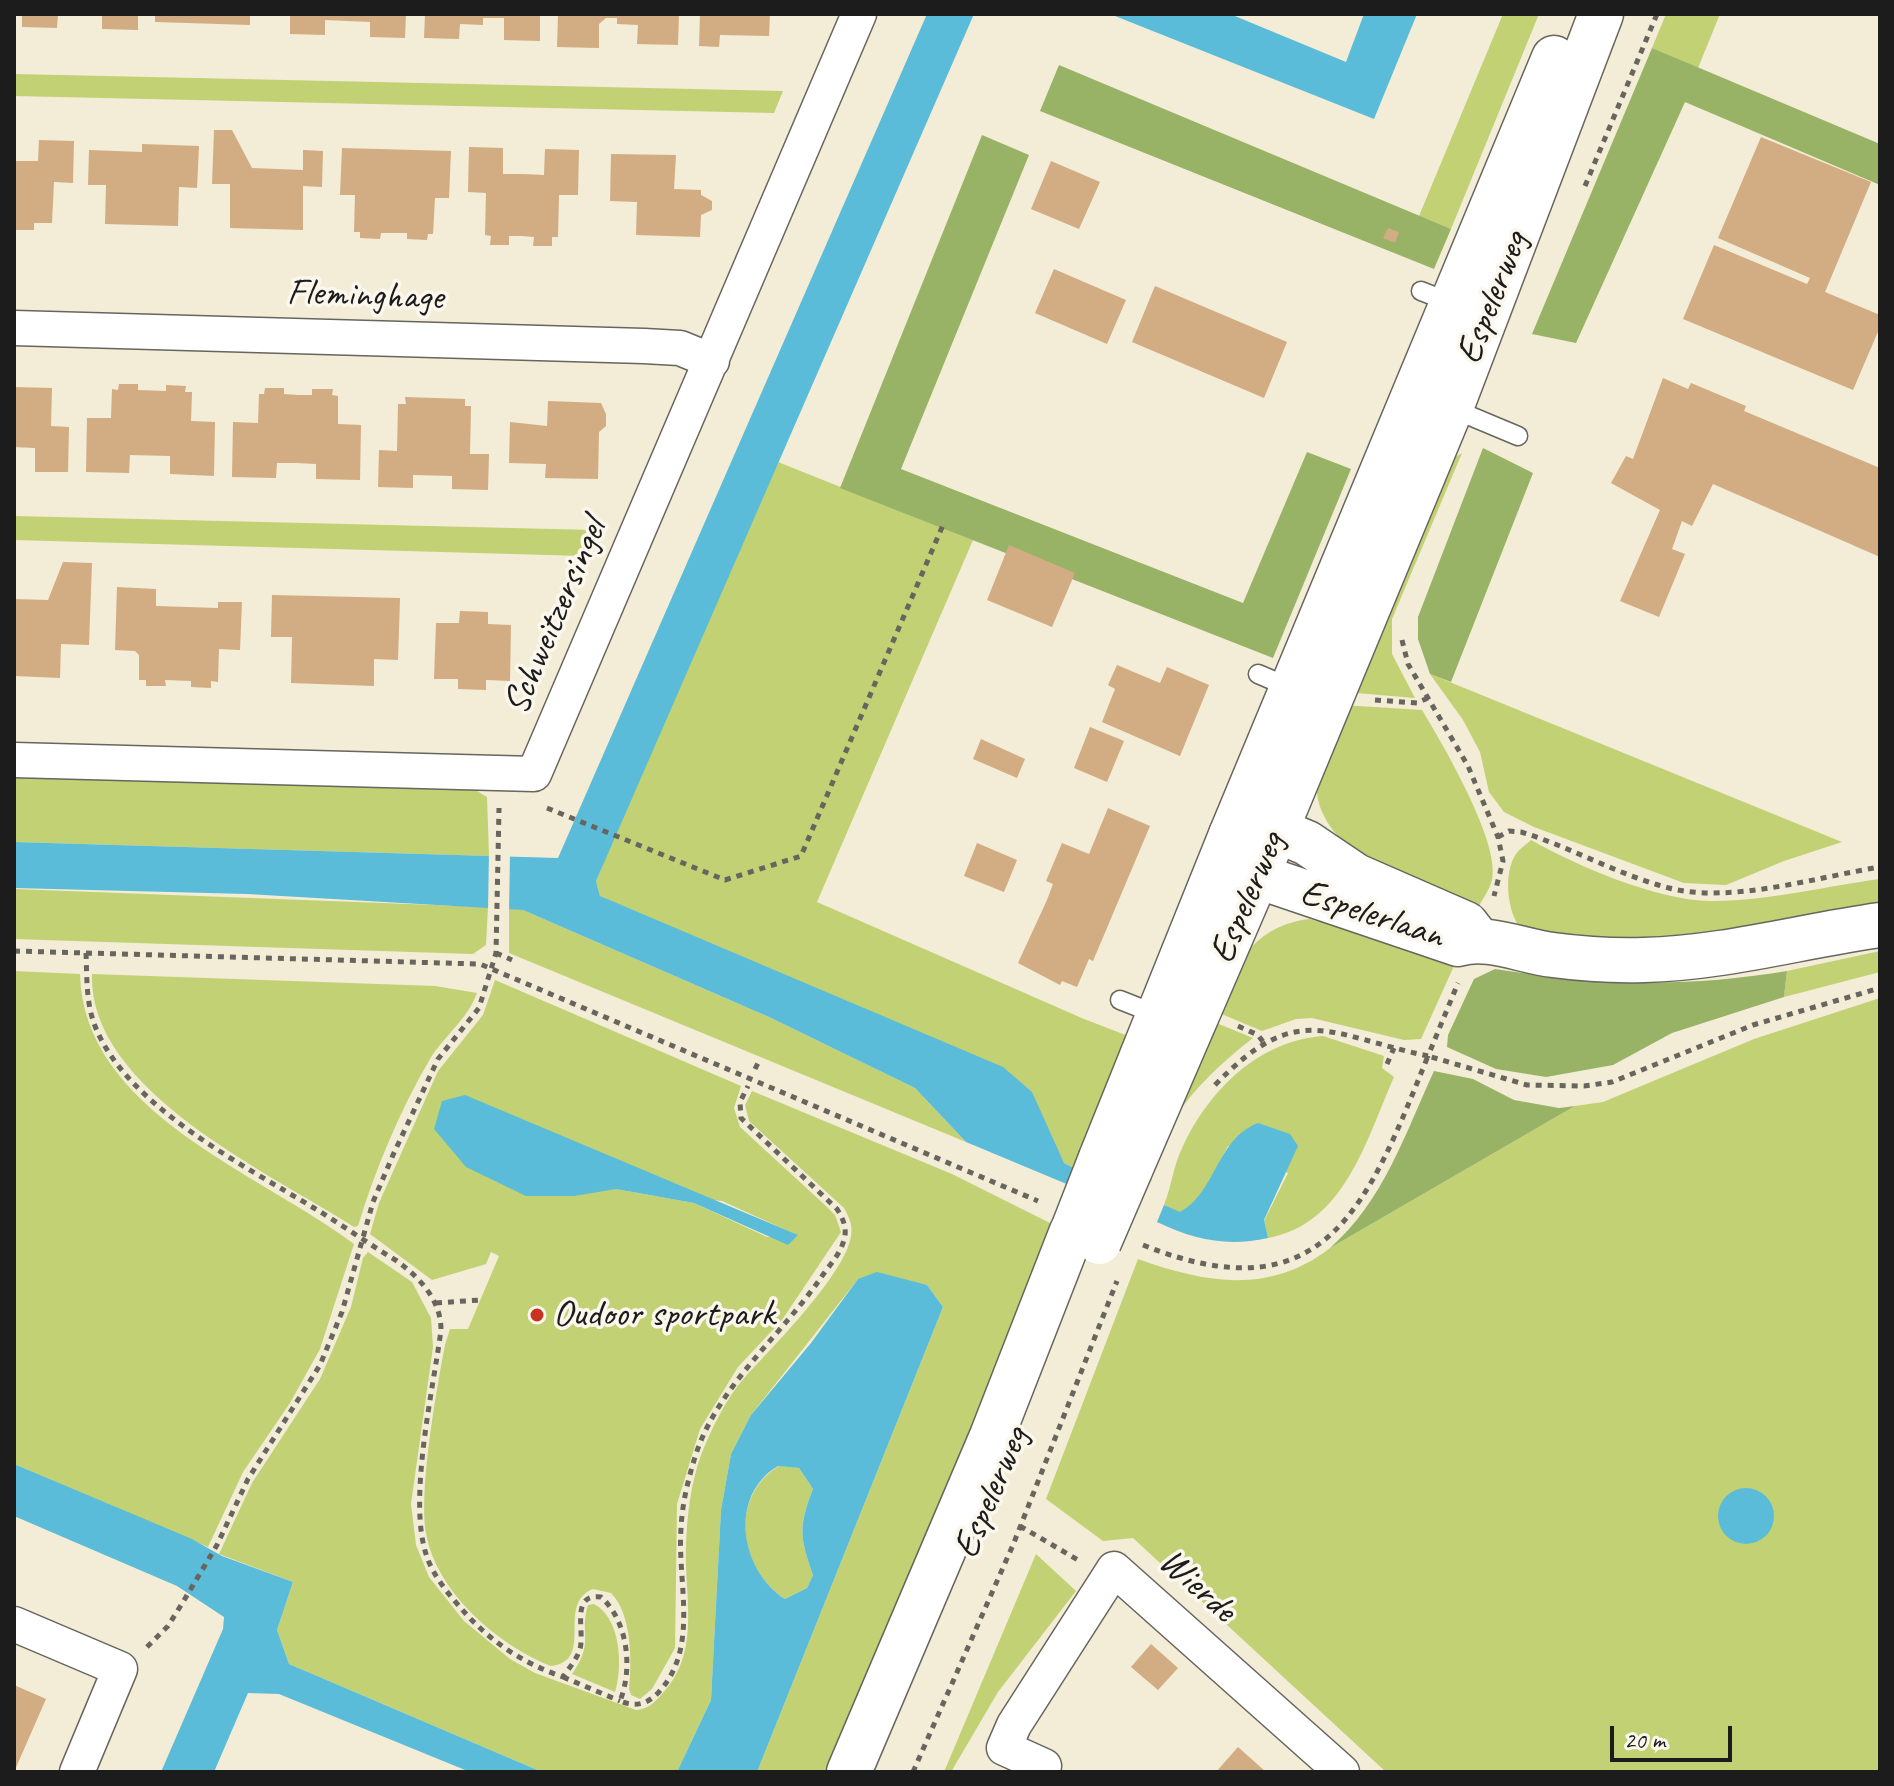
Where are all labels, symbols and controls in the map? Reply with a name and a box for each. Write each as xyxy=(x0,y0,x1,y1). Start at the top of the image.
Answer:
street label: Espelerweg xyxy=(1447,226,1539,370)
street label: Fleminghage xyxy=(286,270,444,322)
street label: Schweitzersingel xyxy=(494,513,618,721)
street label: Espelerweg xyxy=(1200,826,1296,970)
street label: Espelerlaan xyxy=(1295,870,1449,960)
place label: Oudoor sportpark xyxy=(553,1292,775,1338)
marker: Oudoor sportpark xyxy=(528,1306,546,1324)
street label: Espelerweg xyxy=(944,1421,1040,1565)
street label: Wierde xyxy=(1149,1539,1245,1633)
scale bar xyxy=(1614,1710,1736,1760)
text: 20 m xyxy=(1624,1725,1665,1755)

